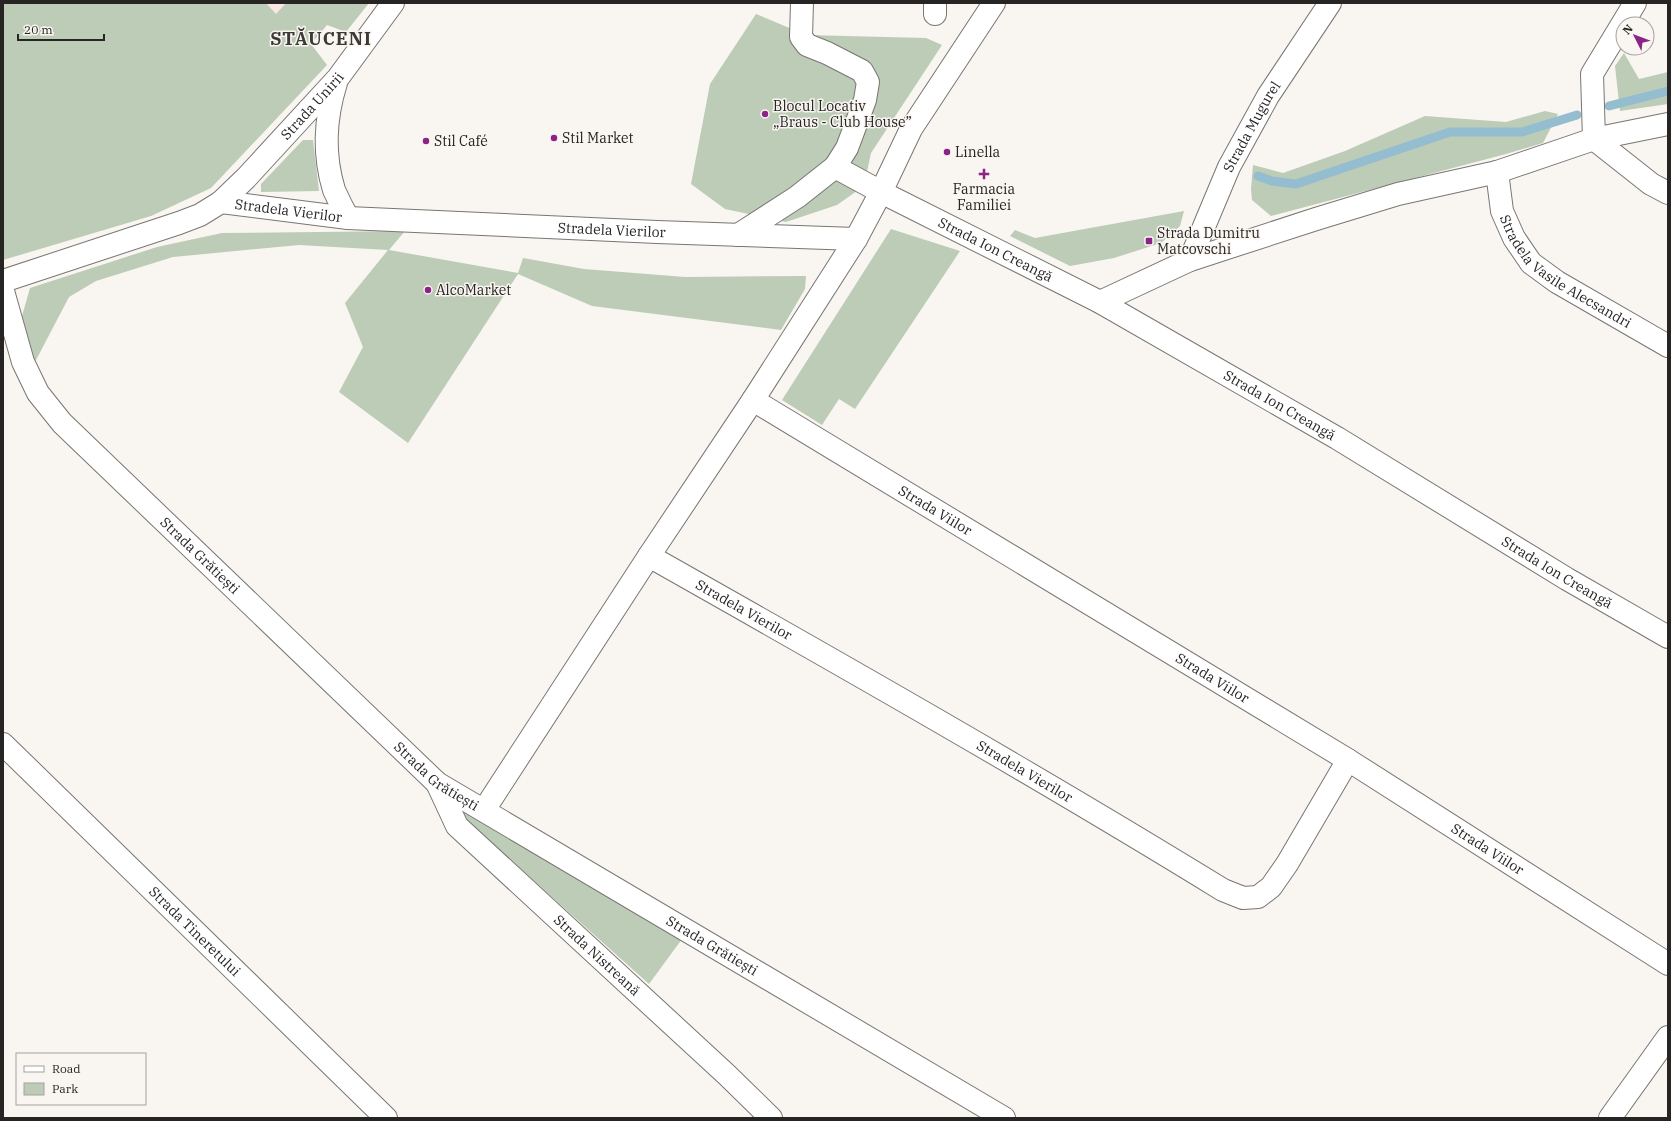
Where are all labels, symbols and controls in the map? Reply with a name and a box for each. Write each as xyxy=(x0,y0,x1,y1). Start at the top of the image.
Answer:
scale bar xyxy=(18,16,104,42)
north arrow xyxy=(1615,16,1655,56)
text: N xyxy=(1619,21,1636,37)
text: 20 m xyxy=(24,22,53,37)
district label: STĂUCENI xyxy=(270,27,372,50)
street label: Strada Unirii xyxy=(277,69,348,143)
street label: Strada Mugurel xyxy=(1219,78,1284,175)
place label: Blocul Locativ „Braus - Club House” xyxy=(773,97,912,131)
marker: Blocul Locativ „Braus - Club House” xyxy=(760,109,770,119)
place label: Stil Market xyxy=(562,129,634,147)
place label: Stil Café xyxy=(434,132,488,150)
marker: Stil Market xyxy=(549,133,559,143)
marker: Stil Café xyxy=(421,136,431,146)
place label: Linella xyxy=(955,143,1001,161)
marker: Linella xyxy=(942,147,952,157)
marker: Farmacia Familiei xyxy=(979,169,989,179)
place label: Farmacia Familiei xyxy=(953,180,1016,214)
street label: Stradela Vierilor xyxy=(234,195,344,226)
street label: Stradela Vasile Alecsandri xyxy=(1496,212,1635,332)
street label: Strada Ion Creangă xyxy=(935,213,1056,286)
street label: Stradela Vierilor xyxy=(557,219,667,241)
place label: Strada Dumitru Matcovschi xyxy=(1157,224,1260,258)
marker: Strada Dumitru Matcovschi xyxy=(1144,236,1154,246)
place label: AlcoMarket xyxy=(436,281,511,299)
marker: AlcoMarket xyxy=(423,285,433,295)
street label: Strada Ion Creangă xyxy=(1221,366,1339,444)
street label: Strada Viilor xyxy=(895,481,976,540)
street label: Strada Grătiești xyxy=(157,513,244,598)
street label: Strada Ion Creangă xyxy=(1498,532,1616,612)
street label: Stradela Vierilor xyxy=(692,575,796,645)
street label: Strada Viilor xyxy=(1172,649,1253,707)
street label: Stradela Vierilor xyxy=(974,736,1077,807)
street label: Strada Grătiești xyxy=(390,738,482,815)
street label: Strada Viilor xyxy=(1448,819,1528,879)
street label: Strada Tineretului xyxy=(145,882,244,980)
street label: Strada Nistreană xyxy=(550,911,644,1000)
street label: Strada Grătiești xyxy=(663,912,761,980)
legend xyxy=(16,1053,146,1105)
text: Road xyxy=(52,1061,81,1076)
text: Park xyxy=(52,1081,78,1096)

